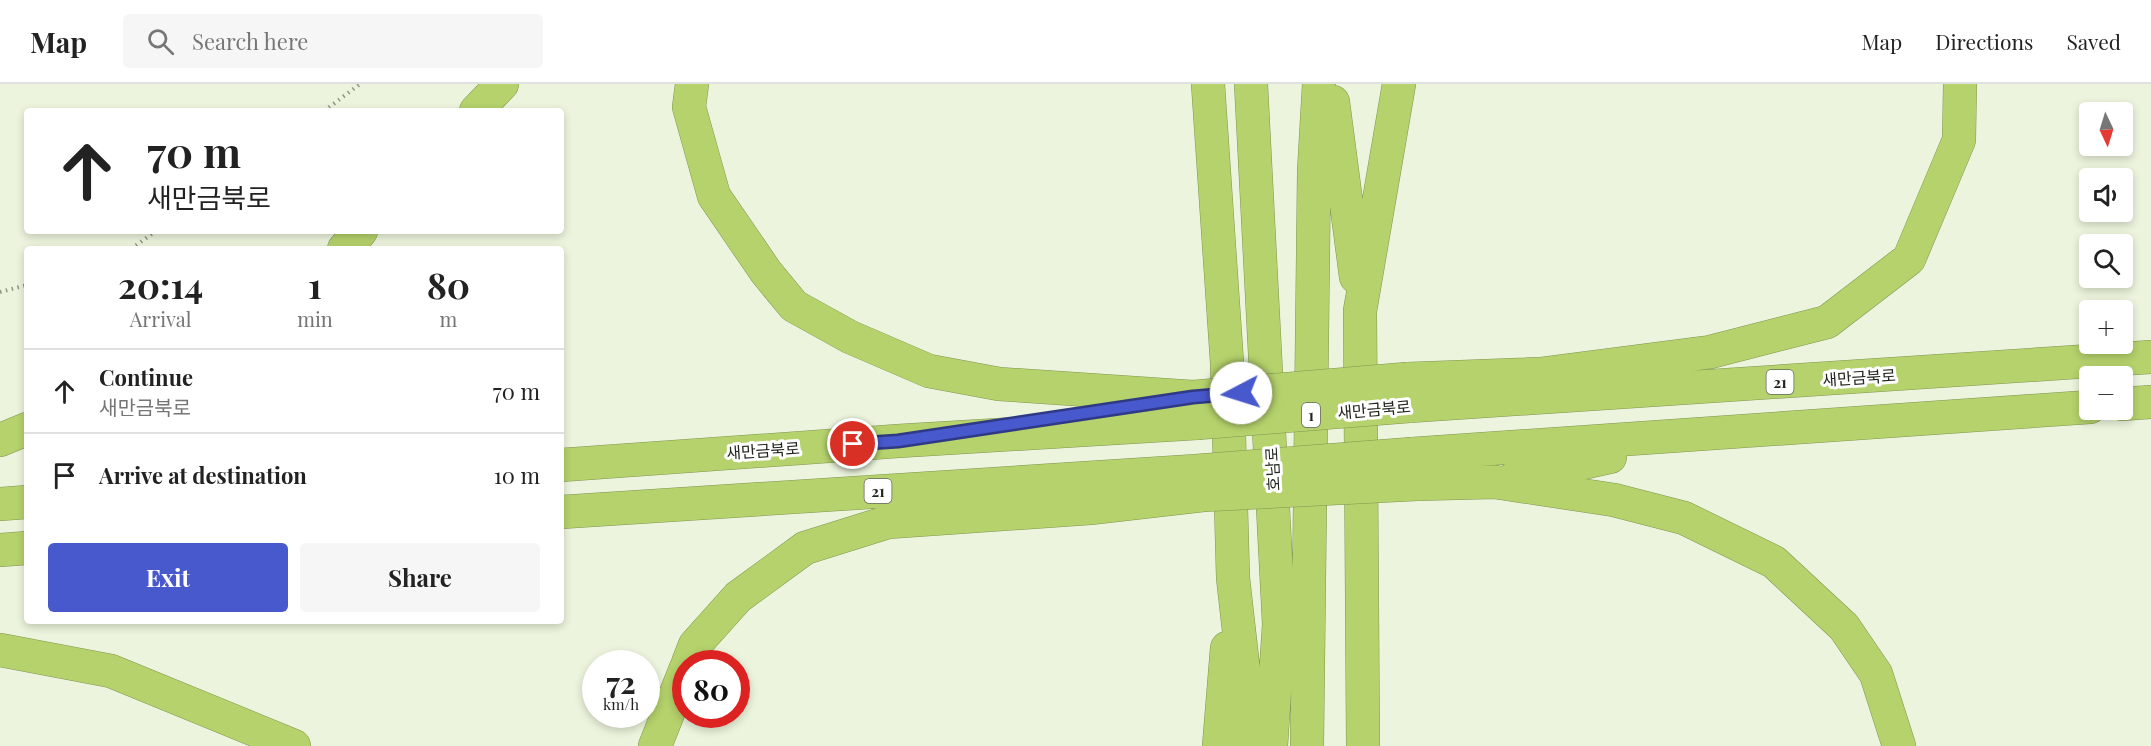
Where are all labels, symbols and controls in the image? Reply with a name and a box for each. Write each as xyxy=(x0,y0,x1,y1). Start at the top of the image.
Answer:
search box xyxy=(123,14,543,68)
text: Map xyxy=(30,23,87,60)
icon: search xyxy=(144,25,177,58)
text: Search here xyxy=(192,26,308,56)
text: Map xyxy=(1861,27,1902,55)
text: Directions xyxy=(1935,27,2033,55)
text: Saved xyxy=(2066,27,2121,55)
north arrow xyxy=(2079,102,2133,156)
map controls xyxy=(2079,102,2133,420)
text: 70 m xyxy=(147,123,241,179)
icon: ahead xyxy=(48,132,126,210)
button: sound xyxy=(2079,168,2133,222)
text: 새만금북로 xyxy=(147,179,271,215)
button: search xyxy=(2079,234,2133,288)
text: 20:14 xyxy=(118,260,203,308)
text: 1 xyxy=(308,260,322,308)
text: 80 xyxy=(427,260,470,308)
button: + xyxy=(2079,300,2133,354)
text: Arrival xyxy=(130,305,191,332)
text: min xyxy=(297,305,333,332)
text: m xyxy=(439,305,457,332)
position arrow xyxy=(1209,361,1273,425)
text: Continue xyxy=(99,362,193,392)
street label: 새만금북로 xyxy=(1822,364,1897,390)
button: − xyxy=(2079,366,2133,420)
road number: 21 xyxy=(1766,370,1794,394)
icon: ahead xyxy=(48,375,81,408)
text: 70 m xyxy=(493,376,540,406)
text: 새만금북로 xyxy=(99,393,191,420)
street label: 새만금북로 xyxy=(1336,395,1412,423)
road number: 1 xyxy=(1302,403,1320,427)
pin xyxy=(827,418,878,469)
icon: arrive xyxy=(836,427,869,460)
street label: 새만금북로 xyxy=(726,437,801,463)
street label: 호남로 xyxy=(1260,446,1284,492)
icon: arrive xyxy=(48,459,81,492)
text: Arrive at destination xyxy=(99,460,307,490)
text: 10 m xyxy=(494,460,540,490)
road number: 21 xyxy=(864,479,892,503)
button: Exit xyxy=(48,543,288,612)
button: Share xyxy=(300,543,540,612)
speed limit sign: 80 xyxy=(672,650,750,728)
text: 72 xyxy=(606,662,636,702)
text: km/h xyxy=(603,694,639,714)

